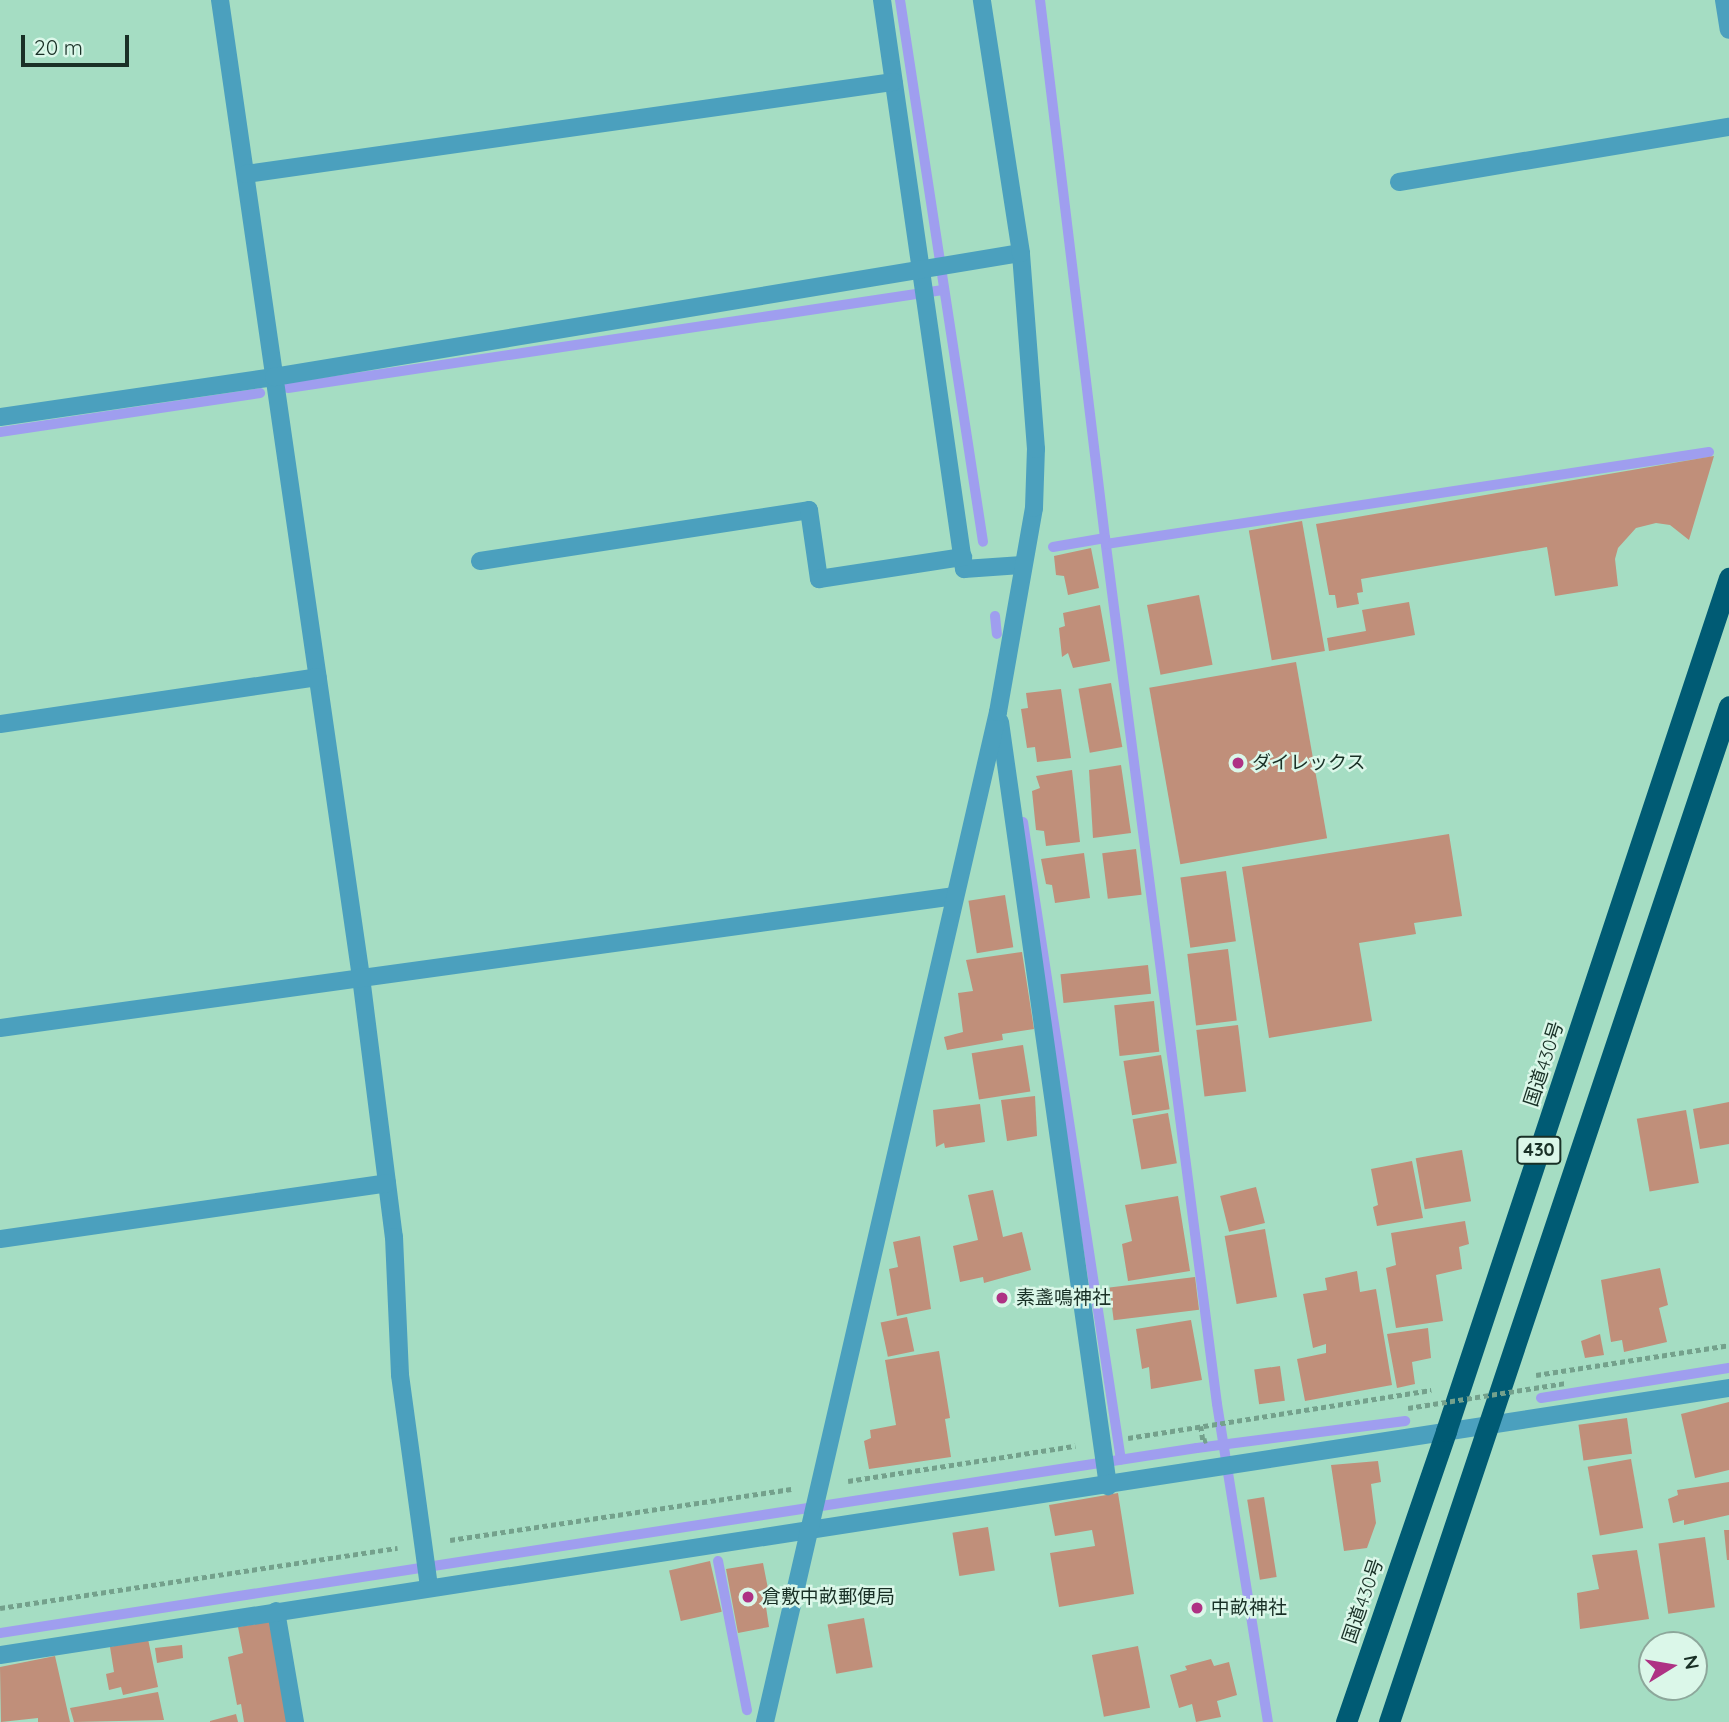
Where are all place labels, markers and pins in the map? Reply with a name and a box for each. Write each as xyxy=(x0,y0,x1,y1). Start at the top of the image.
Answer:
place label: ダイレックス xyxy=(1252,752,1366,774)
marker: ダイレックス xyxy=(1230,755,1246,771)
place label: 素盞鳴神社 xyxy=(1016,1287,1111,1309)
marker: 素盞鳴神社 xyxy=(994,1290,1010,1306)
place label: 倉敷中畝郵便局 xyxy=(762,1586,895,1608)
marker: 倉敷中畝郵便局 xyxy=(740,1589,756,1605)
place label: 中畝神社 xyxy=(1211,1597,1287,1619)
marker: 中畝神社 xyxy=(1189,1600,1205,1616)

